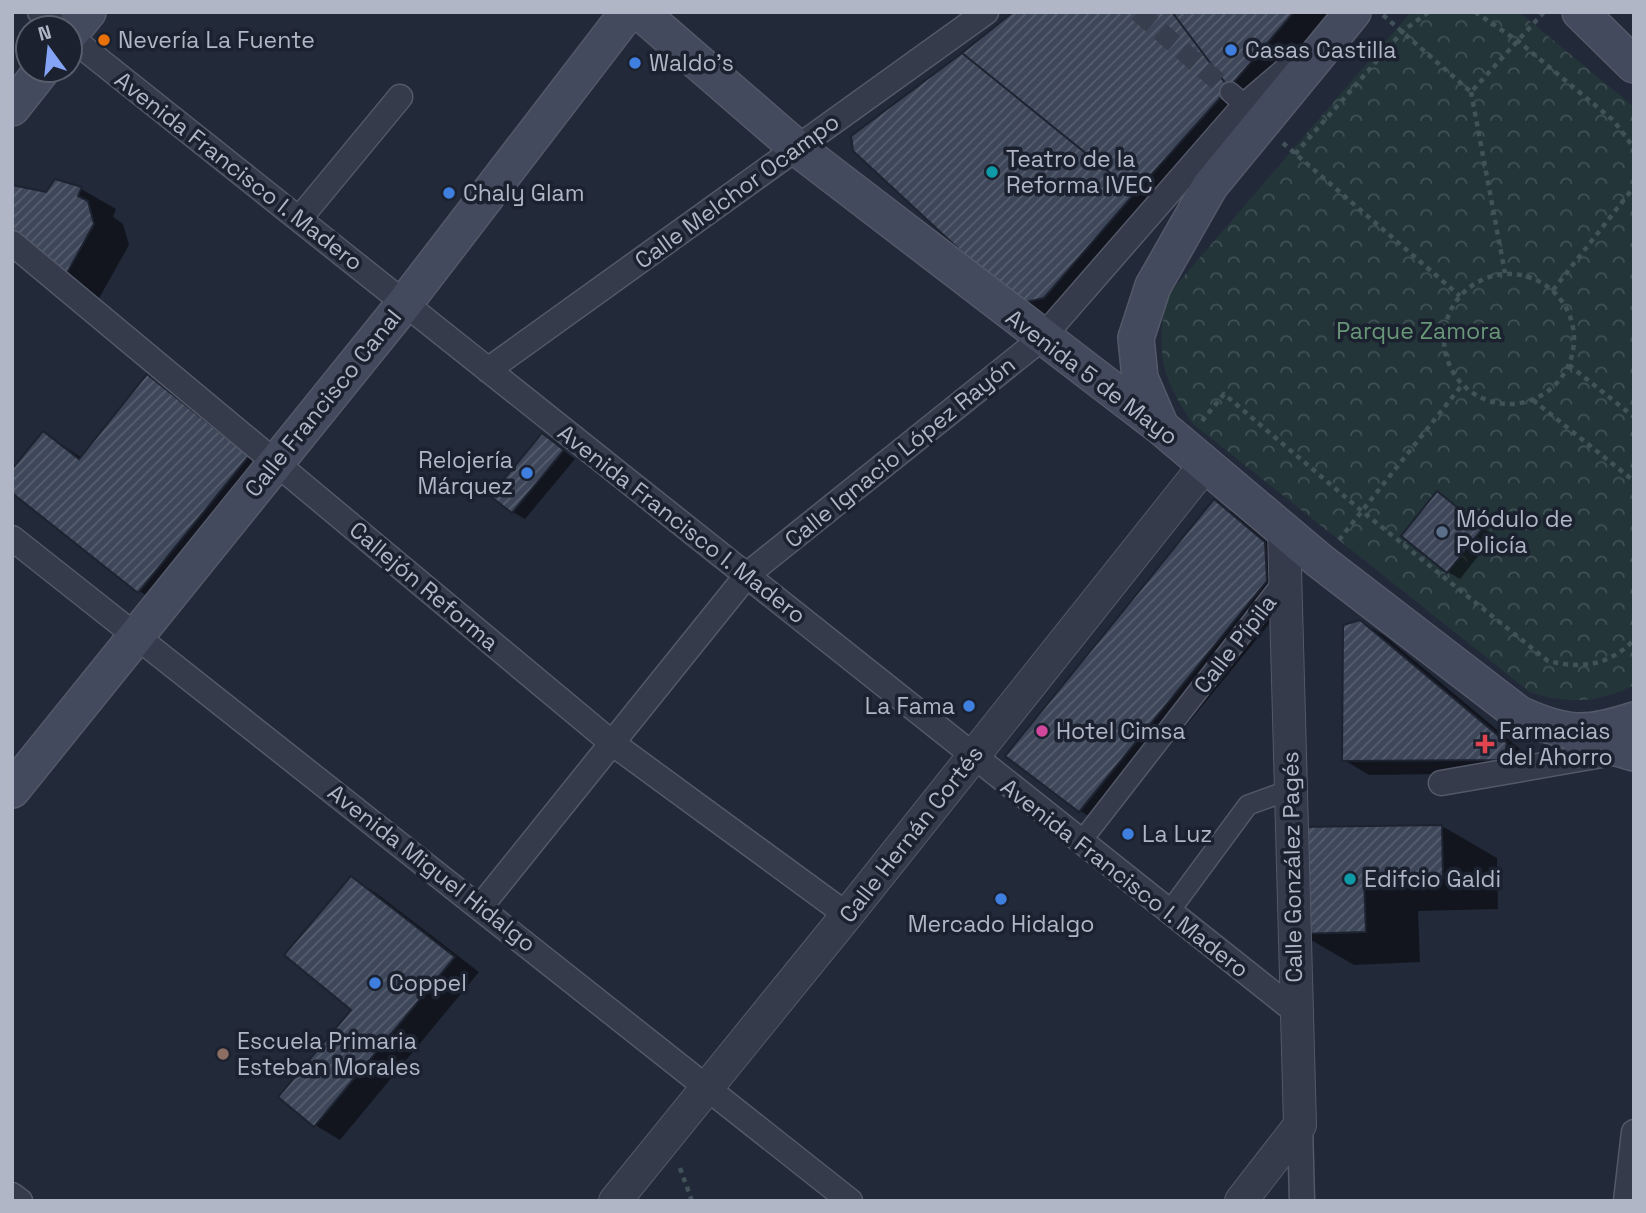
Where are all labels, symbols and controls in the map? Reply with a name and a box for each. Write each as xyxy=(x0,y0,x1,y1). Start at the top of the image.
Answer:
north arrow xyxy=(14,14,84,84)
text: N xyxy=(35,19,54,47)
place label: Nevería La Fuente xyxy=(118,25,315,55)
marker: Nevería La Fuente xyxy=(96,32,112,48)
place label: Casas Castilla xyxy=(1245,35,1397,65)
marker: Casas Castilla xyxy=(1223,42,1239,58)
place label: Waldo's xyxy=(649,48,734,78)
marker: Waldo's xyxy=(627,55,643,71)
street label: Avenida Francisco I. Madero xyxy=(109,65,369,277)
street label: Calle Melchor Ocampo xyxy=(629,107,845,275)
place label: Teatro de la Reforma IVEC xyxy=(1006,144,1153,200)
marker: Teatro de la Reforma IVEC xyxy=(984,164,1000,180)
place label: Chaly Glam xyxy=(463,178,585,208)
marker: Chaly Glam xyxy=(441,185,457,201)
street label: Avenida 5 de Mayo xyxy=(1000,302,1184,452)
street label: Calle Francisco Canal xyxy=(238,303,408,503)
park label: Parque Zamora xyxy=(1336,316,1502,346)
street label: Calle Ignacio López Rayón xyxy=(779,350,1021,554)
street label: Avenida Francisco I. Madero xyxy=(552,418,812,630)
place label: Relojería Márquez xyxy=(418,445,513,501)
marker: Relojería Márquez xyxy=(519,465,535,481)
place label: Módulo de Policía xyxy=(1456,504,1573,560)
street label: Callejón Reforma xyxy=(343,515,505,657)
marker: Módulo de Policía xyxy=(1434,524,1450,540)
street label: Calle Pípila xyxy=(1187,588,1283,700)
place label: La Fama xyxy=(865,691,955,721)
marker: La Fama xyxy=(961,698,977,714)
place label: Hotel Cimsa xyxy=(1056,716,1186,746)
place label: Farmacias del Ahorro xyxy=(1499,716,1613,772)
marker: Hotel Cimsa xyxy=(1034,723,1050,739)
marker: Farmacias del Ahorro xyxy=(1477,736,1493,752)
street label: Calle Hernán Cortés xyxy=(832,739,990,929)
street label: Calle González Pagés xyxy=(1275,751,1309,983)
street label: Avenida Francisco I. Madero xyxy=(995,772,1255,984)
street label: Avenida Miguel Hidalgo xyxy=(322,777,542,959)
place label: La Luz xyxy=(1142,819,1212,849)
marker: La Luz xyxy=(1120,826,1136,842)
place label: Edifcio Galdi xyxy=(1364,864,1501,894)
marker: Edifcio Galdi xyxy=(1342,871,1358,887)
marker: Mercado Hidalgo xyxy=(993,891,1009,907)
place label: Mercado Hidalgo xyxy=(908,909,1094,939)
place label: Coppel xyxy=(389,968,467,998)
marker: Coppel xyxy=(367,975,383,991)
place label: Escuela Primaria Esteban Morales xyxy=(237,1026,421,1082)
marker: Escuela Primaria Esteban Morales xyxy=(215,1046,231,1062)

